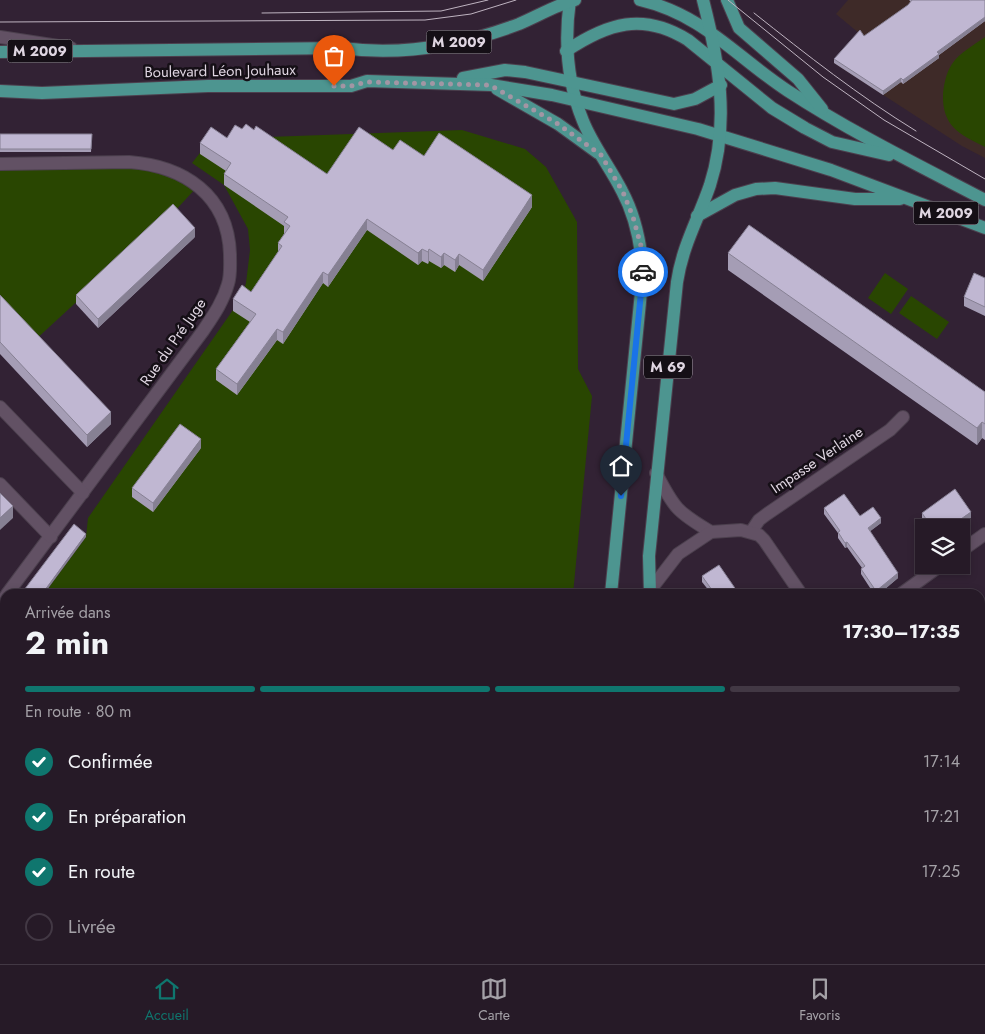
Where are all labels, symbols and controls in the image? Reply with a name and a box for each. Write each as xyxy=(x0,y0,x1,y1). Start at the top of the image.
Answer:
road number: M 2009 xyxy=(426,31,492,54)
pin xyxy=(313,35,355,86)
road number: M 2009 xyxy=(8,40,72,62)
icon: bag xyxy=(320,42,348,70)
street label: Boulevard Léon Jouhaux xyxy=(144,59,297,83)
road number: M 2009 xyxy=(914,202,978,224)
courier xyxy=(618,247,668,297)
icon: car xyxy=(629,258,657,286)
street label: Rue du Pré Juge xyxy=(135,294,211,390)
road number: M 69 xyxy=(644,356,692,378)
street label: Impasse Verlaine xyxy=(766,421,868,499)
pin xyxy=(600,445,642,496)
icon: home xyxy=(607,452,635,480)
map controls xyxy=(915,519,970,574)
button: layers xyxy=(915,519,970,574)
text: Arrivée dans xyxy=(25,601,110,624)
text: 17:30–17:35 xyxy=(842,618,960,645)
text: 2 min xyxy=(25,620,109,666)
text: En route · 80 m xyxy=(25,700,131,723)
icon: check xyxy=(25,748,53,776)
text: Confirmée xyxy=(68,748,153,775)
text: 17:14 xyxy=(923,750,960,773)
icon: check xyxy=(25,803,53,831)
text: En préparation xyxy=(68,803,186,830)
text: 17:21 xyxy=(923,805,960,828)
icon: check xyxy=(25,858,53,886)
text: En route xyxy=(68,858,135,885)
text: 17:25 xyxy=(921,860,960,883)
text: Livrée xyxy=(68,913,116,940)
tab: Accueil xyxy=(145,975,189,1025)
tab: Carte xyxy=(478,975,510,1025)
tab: Favoris xyxy=(799,975,840,1025)

